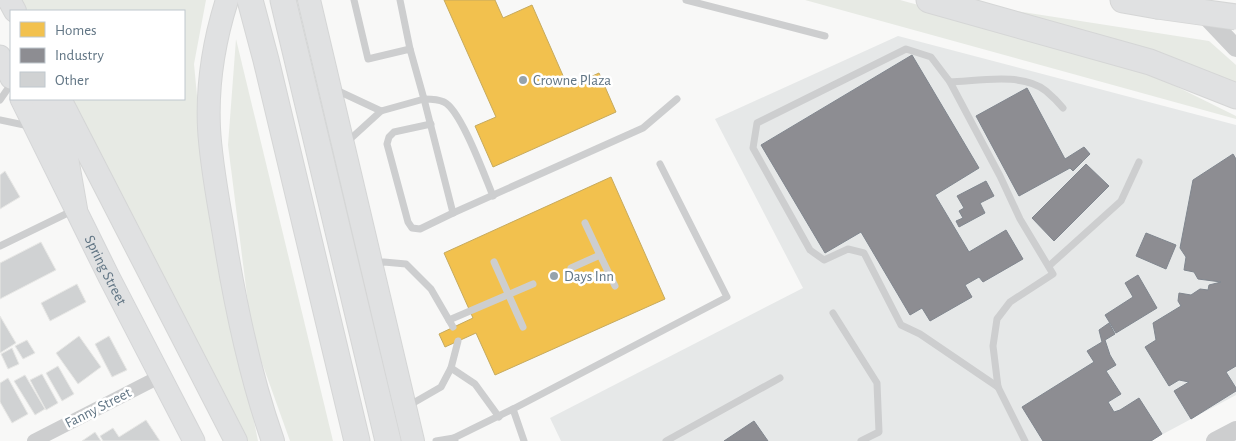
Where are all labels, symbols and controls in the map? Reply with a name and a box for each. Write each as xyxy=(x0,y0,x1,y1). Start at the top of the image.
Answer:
legend xyxy=(10,10,185,100)
text: Homes xyxy=(55,23,97,38)
text: Industry xyxy=(55,48,104,63)
text: Other xyxy=(55,73,89,88)
place label: Crowne Plaza xyxy=(533,73,611,88)
marker: Crowne Plaza xyxy=(517,74,529,86)
street label: Spring Street xyxy=(82,233,130,308)
place label: Days Inn xyxy=(564,269,614,284)
marker: Days Inn xyxy=(548,270,560,282)
street label: Fanny Street xyxy=(62,385,134,431)

